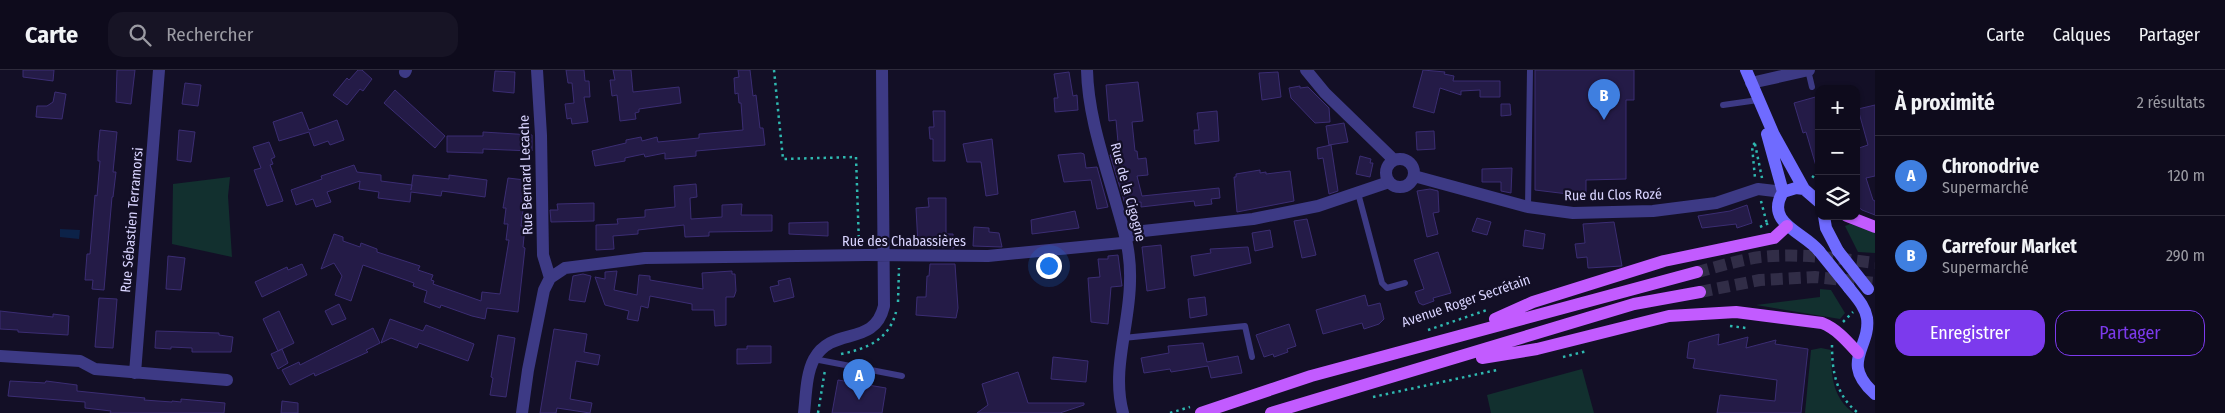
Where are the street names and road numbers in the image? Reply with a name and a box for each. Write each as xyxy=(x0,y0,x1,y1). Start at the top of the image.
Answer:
street label: Rue Bernard Lecache xyxy=(515,115,537,235)
street label: Rue de la Cigogne xyxy=(1107,141,1149,243)
street label: Rue Sébastien Terramorsi xyxy=(117,147,147,293)
street label: Rue du Clos Rozé xyxy=(1564,186,1662,204)
street label: Rue des Chabassières xyxy=(842,233,966,250)
street label: Avenue Roger Secrétain xyxy=(1399,271,1533,331)

